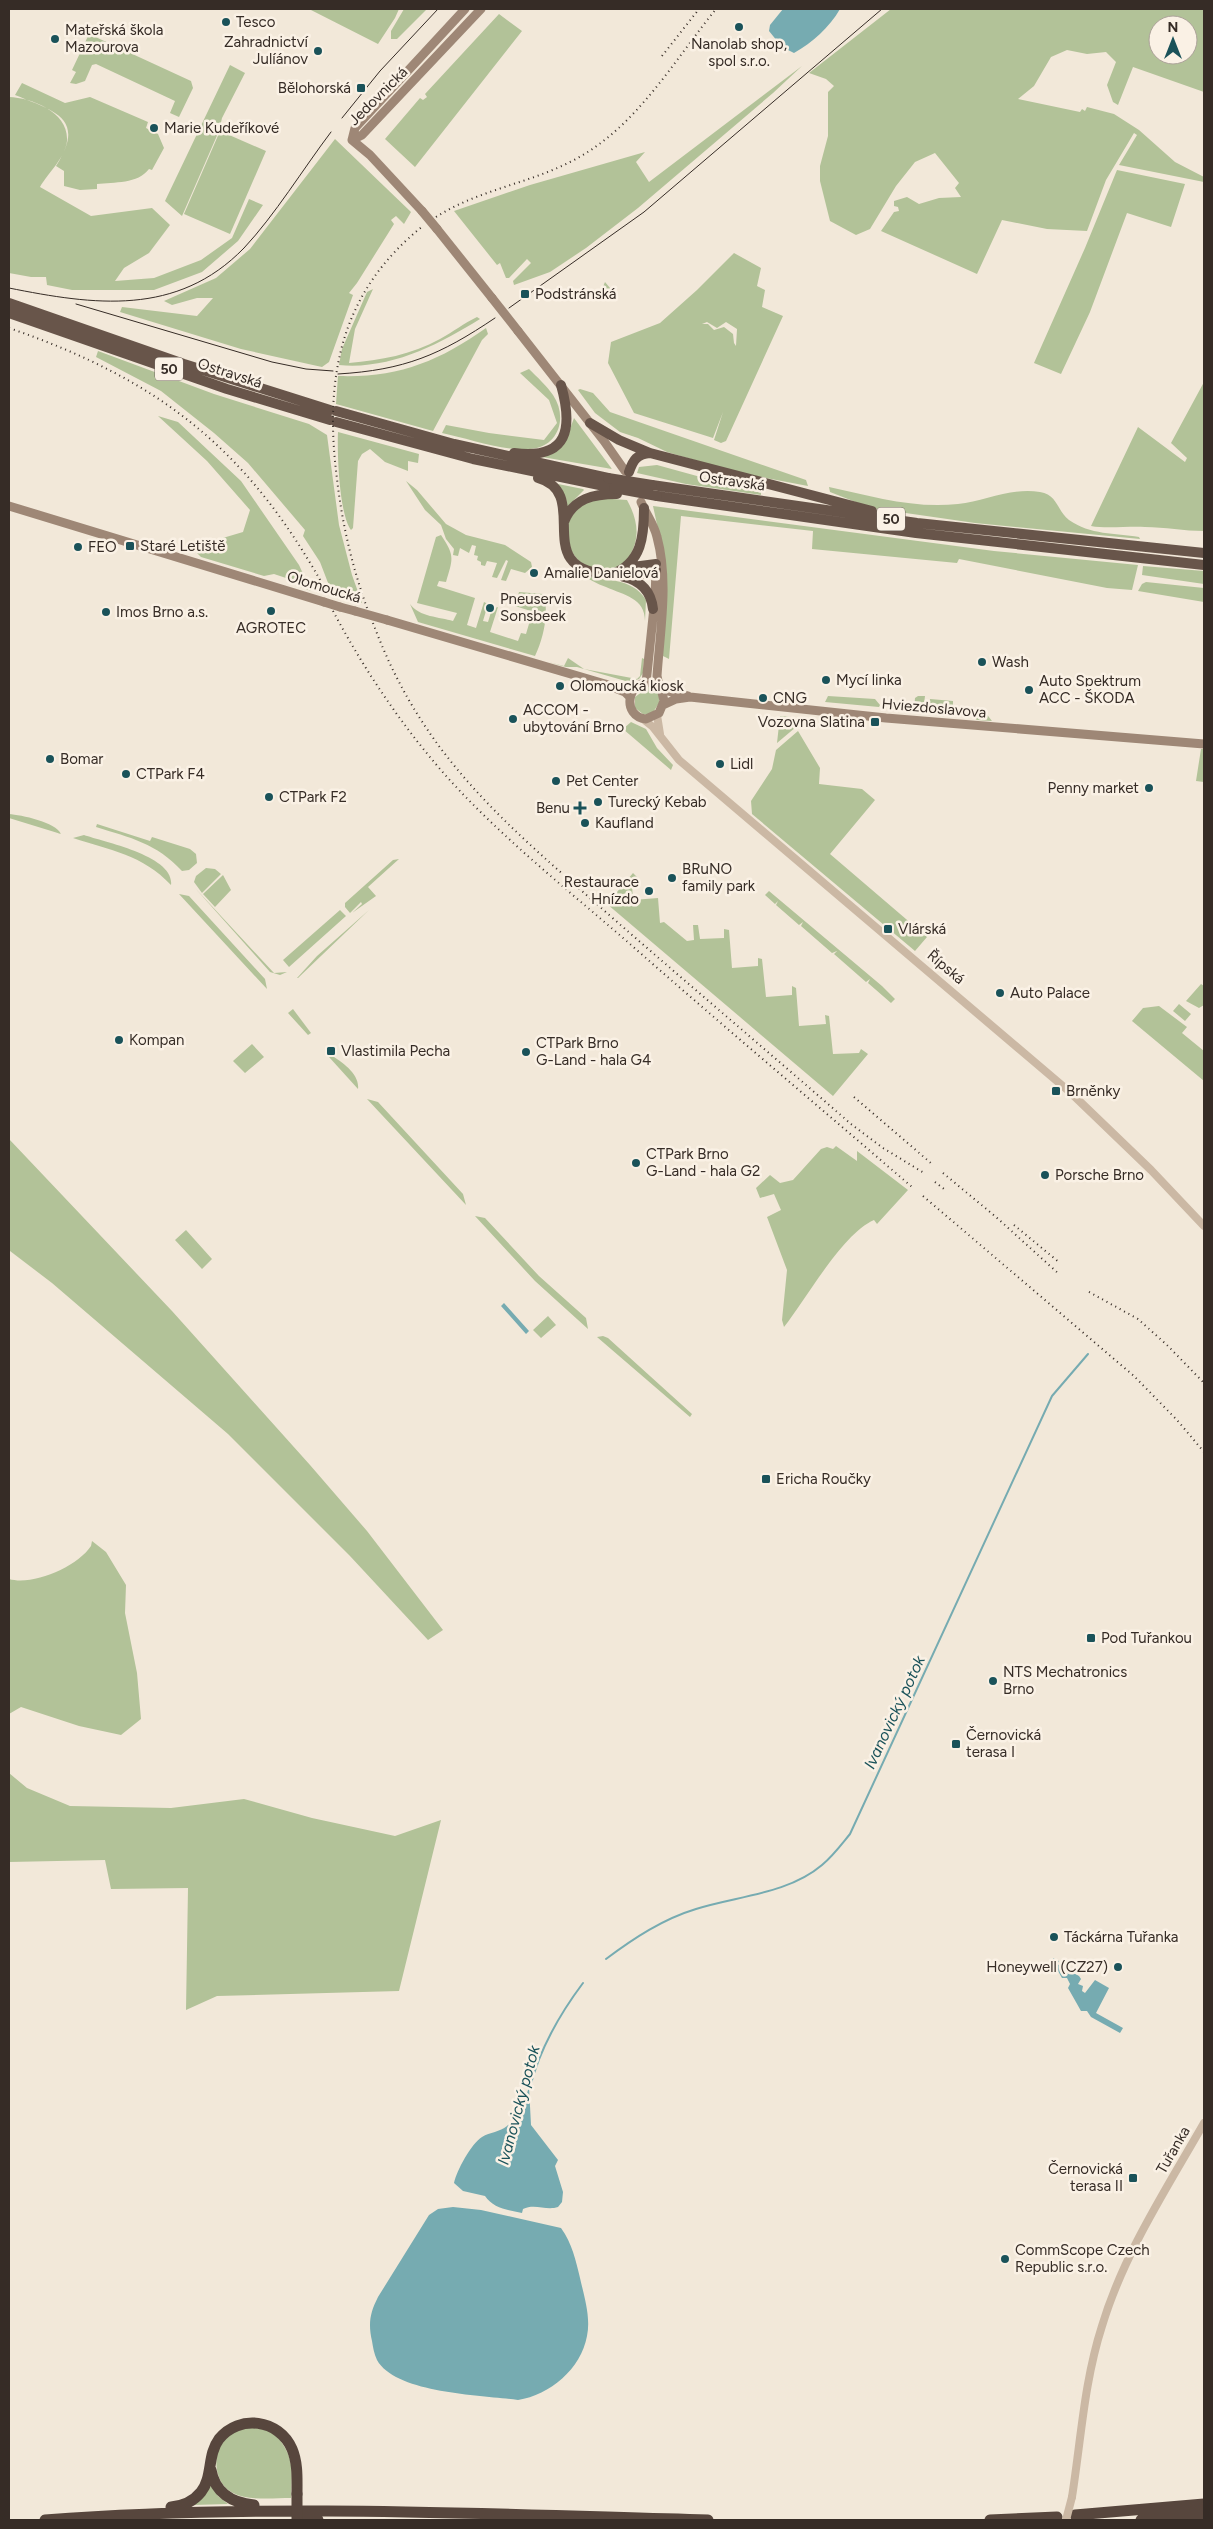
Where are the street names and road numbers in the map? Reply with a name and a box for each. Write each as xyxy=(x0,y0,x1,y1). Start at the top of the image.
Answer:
street label: Jedovnická xyxy=(345,63,411,129)
street label: Ostravská xyxy=(196,354,264,392)
road number: 50 xyxy=(155,358,183,380)
street label: Ostravská xyxy=(698,467,766,495)
road number: 50 xyxy=(877,508,905,530)
street label: Olomoucká xyxy=(285,567,363,607)
street label: Hviezdoslavova xyxy=(881,694,987,722)
street label: Řípská xyxy=(924,946,968,988)
street label: Tuřanka xyxy=(1152,2123,1194,2177)

